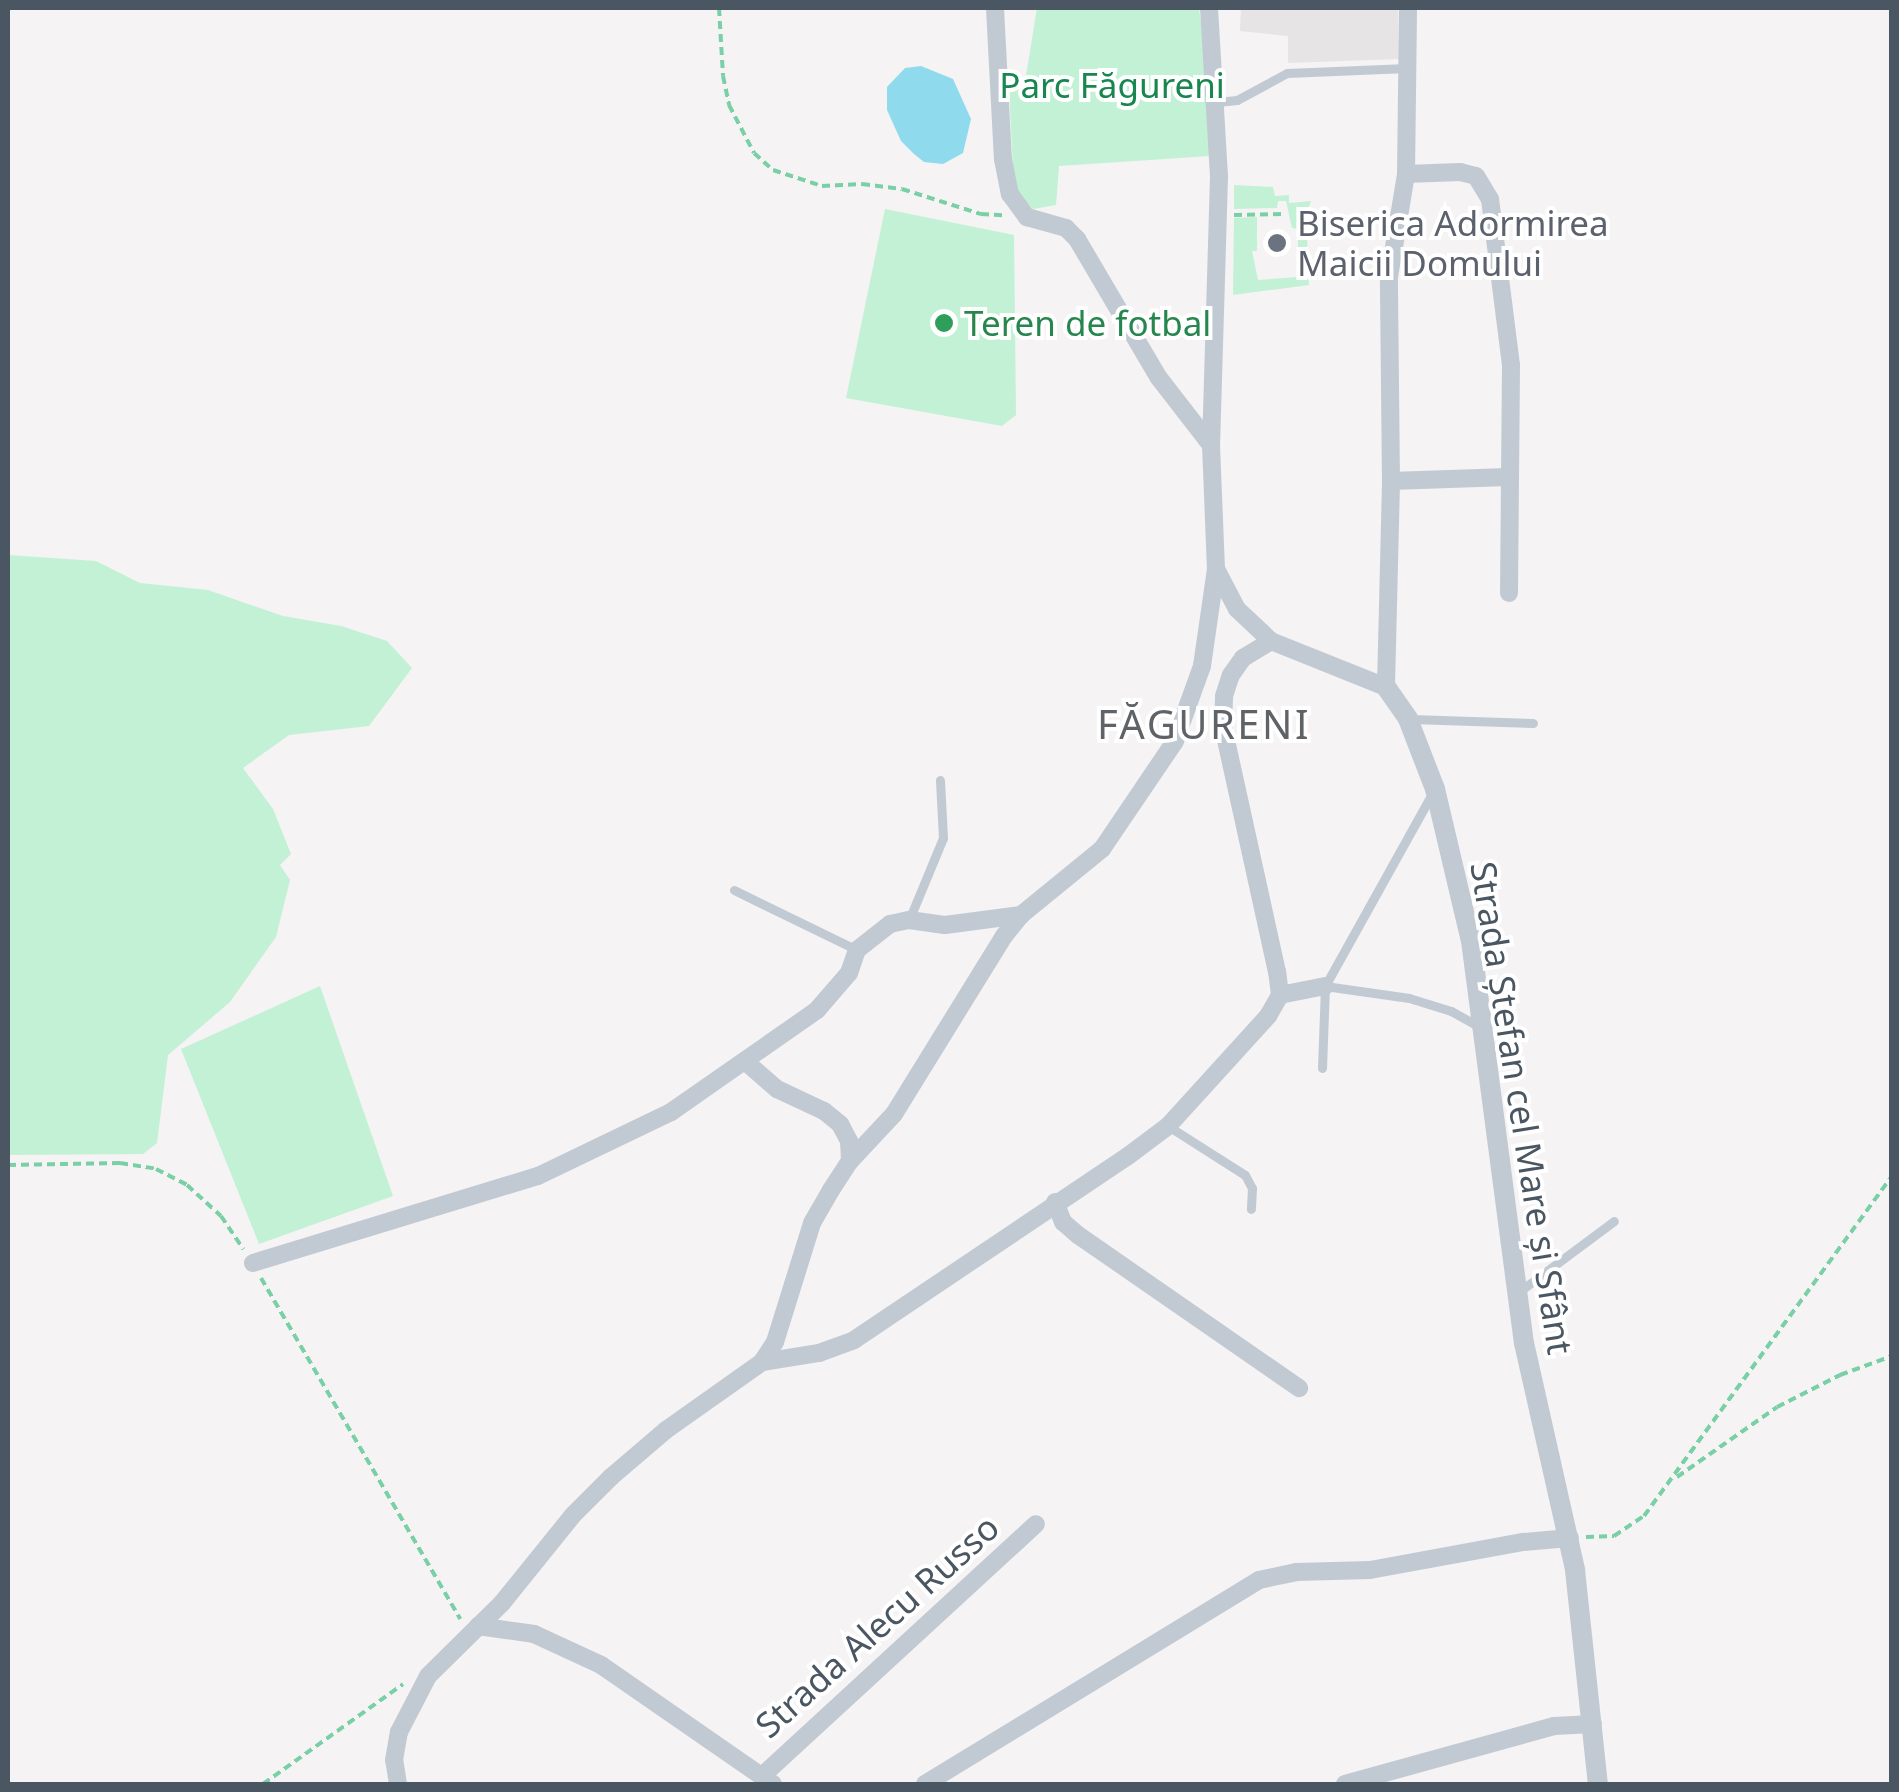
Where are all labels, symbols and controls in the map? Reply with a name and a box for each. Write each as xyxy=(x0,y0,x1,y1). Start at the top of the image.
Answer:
park label: Parc Făgureni xyxy=(999,64,1225,106)
place label: Biserica Adormirea Maicii Domului xyxy=(1297,202,1609,284)
marker: Biserica Adormirea Maicii Domului xyxy=(1266,232,1288,254)
place label: Teren de fotbal xyxy=(964,302,1211,344)
marker: Teren de fotbal xyxy=(933,312,955,334)
district label: FĂGURENI xyxy=(1097,700,1311,748)
street label: Strada Ștefan cel Mare și Sfânt xyxy=(1462,859,1582,1357)
street label: Strada Alecu Russo xyxy=(747,1506,1007,1746)

